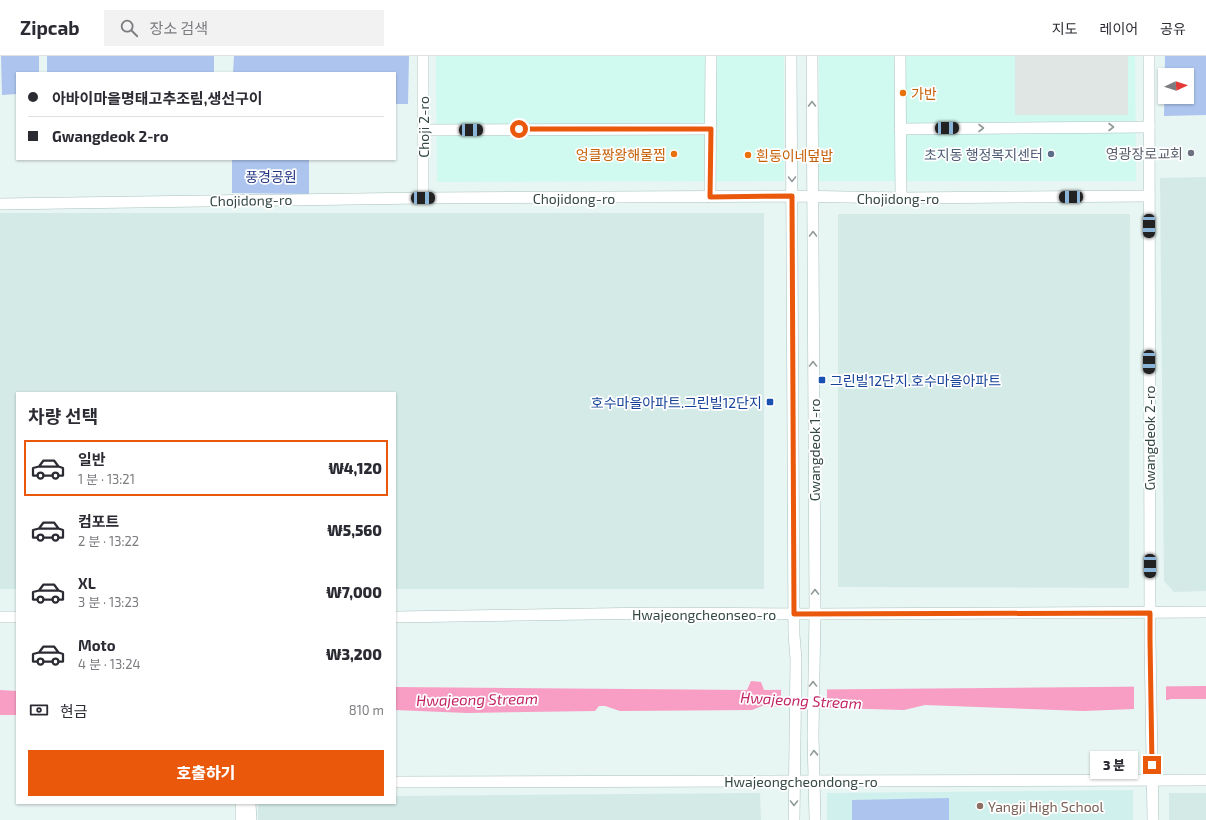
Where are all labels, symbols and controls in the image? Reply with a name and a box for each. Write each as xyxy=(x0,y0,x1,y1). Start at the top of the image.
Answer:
search box xyxy=(104,10,384,46)
text: Zipcab xyxy=(20,16,80,39)
icon: search xyxy=(118,17,140,39)
text: 장소 검색 xyxy=(150,19,208,37)
text: 지도 xyxy=(1052,20,1078,37)
text: 레이어 xyxy=(1100,20,1138,37)
text: 공유 xyxy=(1160,20,1186,37)
north arrow xyxy=(1158,68,1194,104)
map controls xyxy=(1158,68,1194,104)
place label: 가반 xyxy=(911,85,937,102)
marker: 가반 xyxy=(898,88,908,98)
text: 아바이마을명태고추조림,생선구이 xyxy=(52,89,263,107)
street label: Choji 2-ro xyxy=(415,96,432,158)
one-way arrow xyxy=(808,101,816,107)
route start xyxy=(510,120,528,138)
car xyxy=(935,122,959,134)
one-way arrow xyxy=(1108,123,1114,131)
car xyxy=(459,124,483,136)
one-way arrow xyxy=(978,124,984,132)
text: Gwangdeok 2-ro xyxy=(52,127,168,145)
place label: 영광장로교회 xyxy=(1106,145,1183,162)
place label: 엉클짱왕해물찜 xyxy=(576,146,666,163)
place label: 초지동 행정복지센터 xyxy=(924,146,1043,163)
place label: 흰둥이네덮밥 xyxy=(756,147,833,164)
marker: 영광장로교회 xyxy=(1186,148,1196,158)
marker: 엉클짱왕해물찜 xyxy=(669,149,679,159)
marker: 초지동 행정복지센터 xyxy=(1046,149,1056,159)
marker: 흰둥이네덮밥 xyxy=(743,150,753,160)
park label: 풍경공원 xyxy=(245,168,297,185)
one-way arrow xyxy=(788,176,796,182)
street label: Chojidong-ro xyxy=(533,190,615,207)
street label: Chojidong-ro xyxy=(857,190,939,207)
street label: Chojidong-ro xyxy=(210,191,292,209)
car xyxy=(1059,191,1083,203)
car xyxy=(411,192,435,204)
car xyxy=(1143,214,1155,238)
one-way arrow xyxy=(809,231,817,237)
car xyxy=(1143,350,1155,374)
one-way arrow xyxy=(809,361,817,367)
place label: 그린빌12단지.호수마을아파트 xyxy=(830,372,1001,389)
marker: 그린빌12단지.호수마을아파트 xyxy=(817,375,827,385)
street label: Gwangdeok 2-ro xyxy=(1141,385,1158,491)
place label: 호수마을아파트.그린빌12단지 xyxy=(591,394,762,411)
marker: 호수마을아파트.그린빌12단지 xyxy=(765,397,775,407)
street label: Gwangdeok 1-ro xyxy=(806,399,823,501)
text: 차량 선택 xyxy=(28,405,98,427)
icon: car xyxy=(30,450,66,486)
text: 일반 xyxy=(78,450,106,468)
text: ₩4,120 xyxy=(328,459,382,477)
text: 1 분 · 13:21 xyxy=(78,471,135,487)
icon: car xyxy=(30,512,66,548)
text: 컴포트 xyxy=(78,512,119,530)
text: ₩5,560 xyxy=(327,521,382,539)
text: 2 분 · 13:22 xyxy=(78,533,139,549)
car xyxy=(1144,554,1156,578)
icon: car xyxy=(30,574,66,610)
text: XL xyxy=(78,574,96,592)
text: ₩7,000 xyxy=(326,583,382,601)
one-way arrow xyxy=(811,589,819,595)
text: 3 분 · 13:23 xyxy=(78,594,139,610)
street label: Hwajeongcheonseo-ro xyxy=(632,606,776,623)
icon: car xyxy=(30,636,66,672)
text: Moto xyxy=(78,636,116,654)
text: ₩3,200 xyxy=(326,645,382,663)
text: 4 분 · 13:24 xyxy=(78,656,141,672)
one-way arrow xyxy=(809,681,817,687)
water label: Hwajeong Stream xyxy=(740,688,862,713)
water label: Hwajeong Stream xyxy=(416,689,538,710)
icon: cash xyxy=(28,699,50,721)
text: 현금 xyxy=(60,702,88,720)
text: 810 m xyxy=(349,702,384,718)
button: 호출하기 xyxy=(28,750,384,796)
one-way arrow xyxy=(809,750,818,756)
callout: 3 분 xyxy=(1090,751,1138,779)
route end xyxy=(1143,756,1161,774)
text: 3 분 xyxy=(1103,757,1125,773)
street label: Hwajeongcheondong-ro xyxy=(724,773,878,790)
place label: Yangji High School xyxy=(988,798,1105,815)
one-way arrow xyxy=(790,800,798,806)
marker: Yangji High School xyxy=(975,801,985,811)

